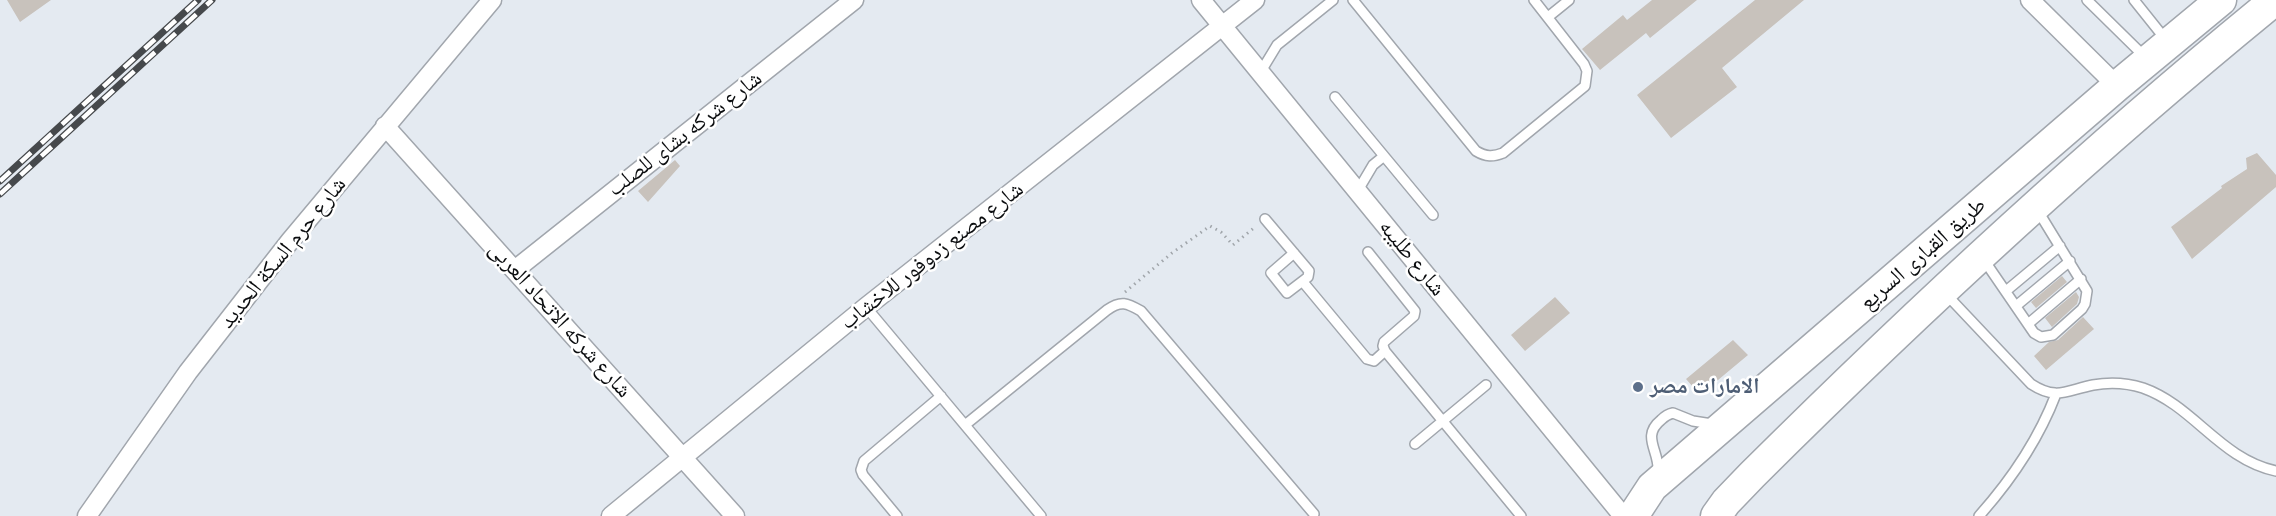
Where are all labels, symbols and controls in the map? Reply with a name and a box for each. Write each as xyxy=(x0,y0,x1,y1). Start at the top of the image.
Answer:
street label: شارع شركه بشاى للصلب xyxy=(603,66,767,202)
street label: شارع حرم السكة الحديد xyxy=(214,172,352,334)
street label: شارع مصنع زدوفور للاخشاب xyxy=(835,176,1029,336)
street label: طريق القبارى السريع xyxy=(1855,192,1991,316)
street label: شارع طليبه xyxy=(1373,214,1451,302)
street label: شارع شركه الاتحاد العربى xyxy=(483,237,637,403)
place label: الامارات مصر xyxy=(1650,374,1759,400)
marker: الامارات مصر xyxy=(1631,380,1645,394)

